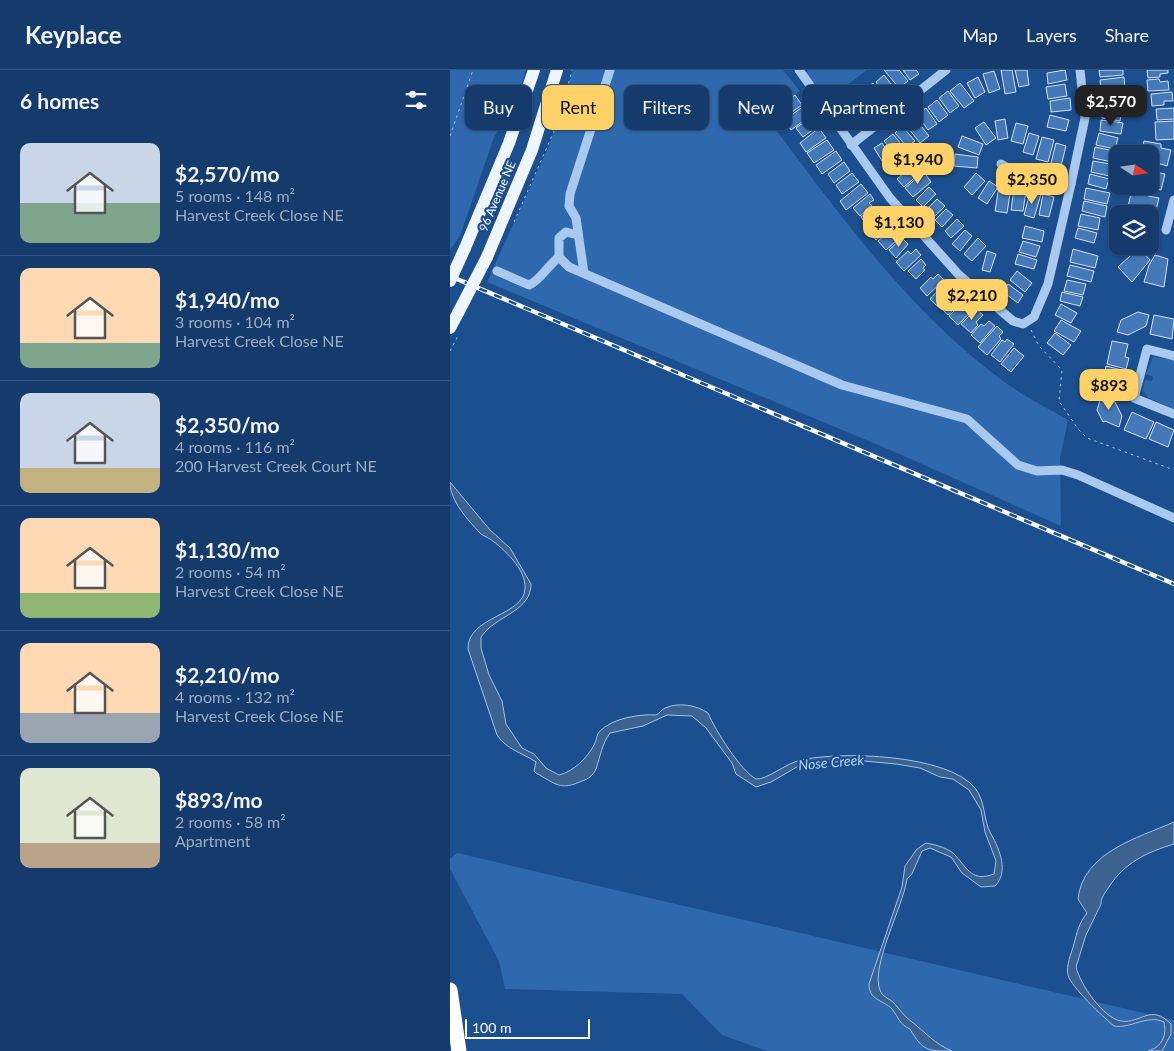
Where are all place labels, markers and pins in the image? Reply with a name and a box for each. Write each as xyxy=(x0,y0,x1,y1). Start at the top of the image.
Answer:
pin: $2,570 xyxy=(1070,85,1152,127)
pin: $1,940 xyxy=(877,142,959,185)
pin: $2,350 xyxy=(991,162,1073,205)
pin: $1,130 xyxy=(858,206,940,248)
pin: $2,210 xyxy=(931,278,1013,321)
pin: $893 xyxy=(1079,368,1139,411)

